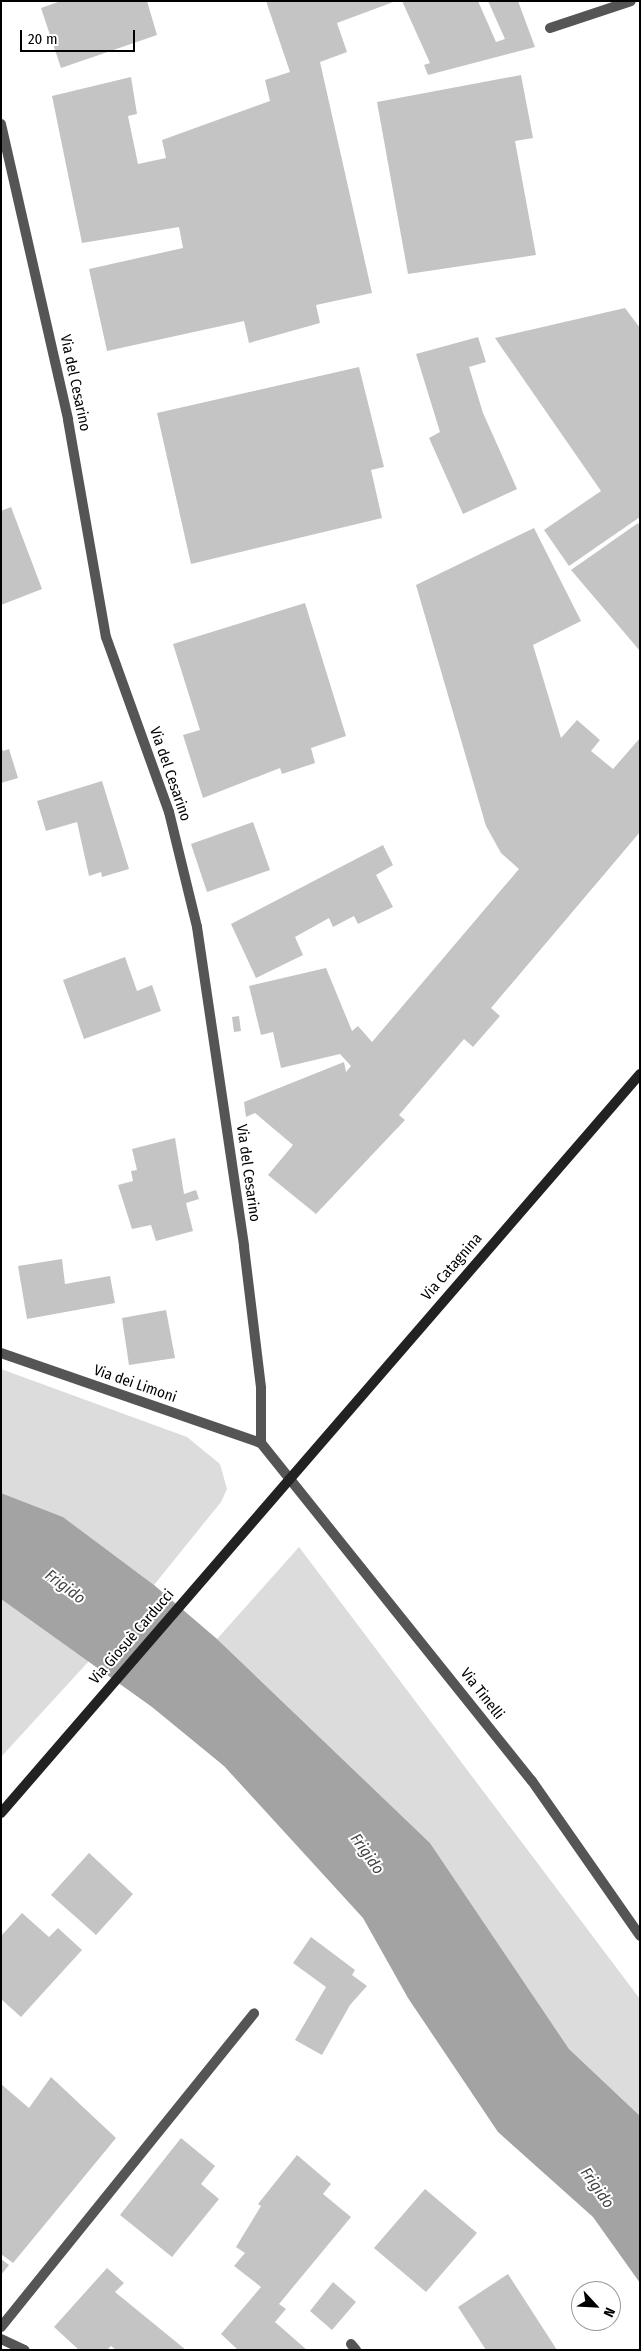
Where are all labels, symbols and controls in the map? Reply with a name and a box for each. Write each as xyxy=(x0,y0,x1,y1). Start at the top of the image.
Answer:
scale bar xyxy=(22,20,138,52)
text: 20 m xyxy=(28,30,58,48)
street label: Via del Cesarino xyxy=(56,333,94,433)
street label: Via del Cesarino xyxy=(145,725,195,823)
street label: Via del Cesarino xyxy=(232,1123,264,1223)
street label: Via Catagnina xyxy=(418,1230,486,1304)
street label: Via dei Limoni xyxy=(91,1361,179,1407)
water label: Frigido xyxy=(41,1566,89,1608)
street label: Via Giosuè Carducci xyxy=(86,1586,178,1688)
street label: Via Tinelli xyxy=(456,1665,508,1723)
water label: Frigido xyxy=(346,1830,388,1878)
water label: Frigido xyxy=(576,2164,618,2212)
north arrow xyxy=(571,2281,621,2331)
text: N xyxy=(600,2305,619,2320)

